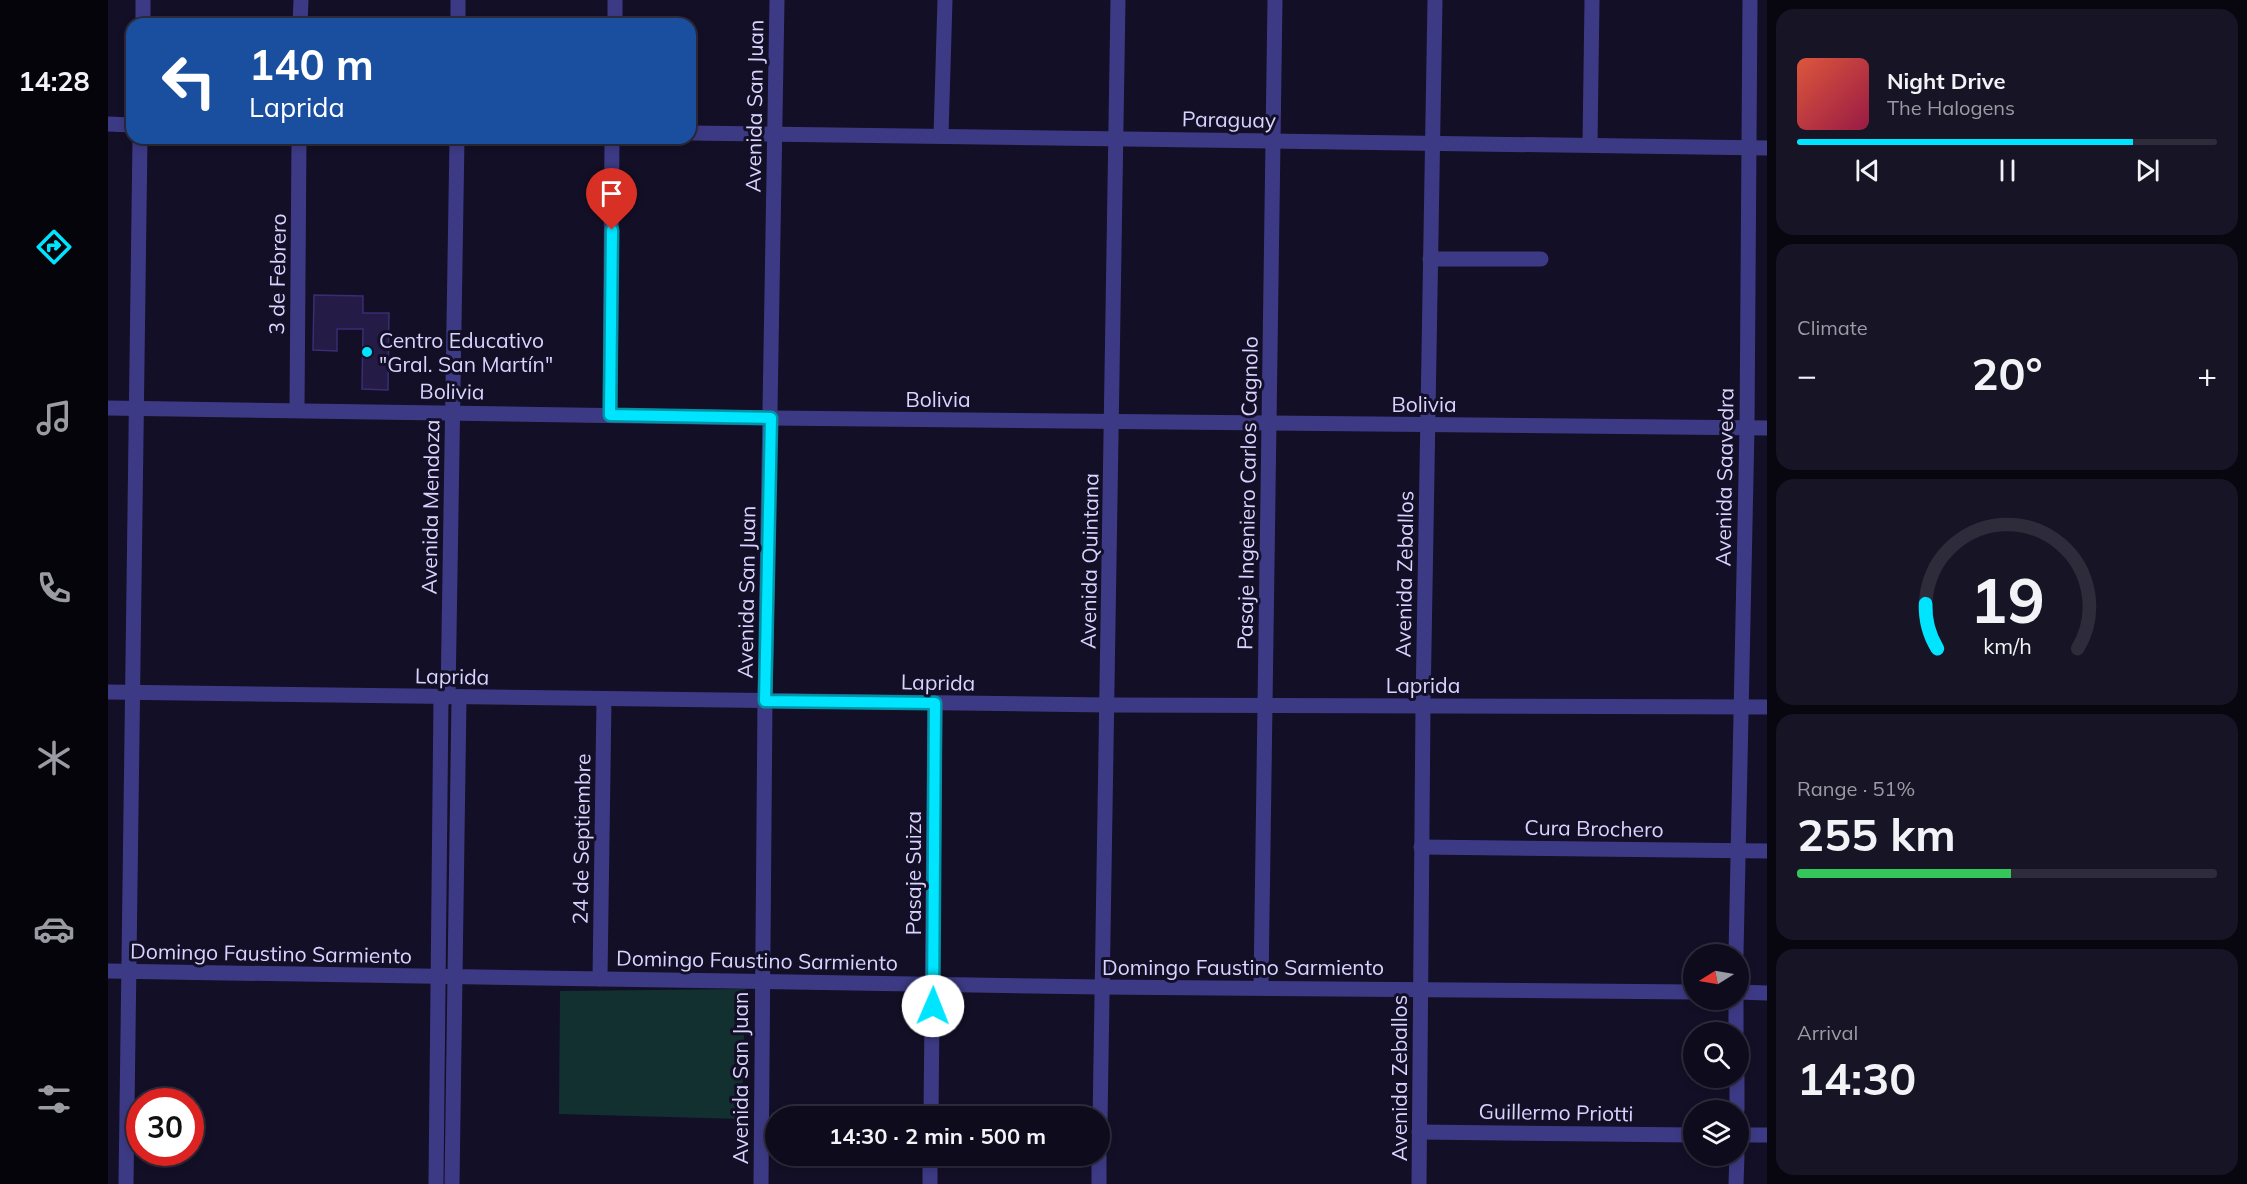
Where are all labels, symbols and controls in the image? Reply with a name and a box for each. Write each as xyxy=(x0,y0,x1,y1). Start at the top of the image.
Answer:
street label: Avenida San Juan xyxy=(739,19,769,193)
text: 140 m xyxy=(249,38,374,91)
icon: left xyxy=(150,42,228,120)
text: 14:28 xyxy=(18,64,90,98)
text: Night Drive xyxy=(1887,67,2006,95)
text: Laprida xyxy=(249,90,345,124)
text: The Halogens xyxy=(1887,95,2015,120)
street label: Paraguay xyxy=(1182,105,1276,133)
icon: previous xyxy=(1851,154,1884,187)
icon: pause xyxy=(1991,154,2024,187)
icon: next xyxy=(2131,154,2164,187)
pin xyxy=(586,168,637,230)
icon: arrive xyxy=(595,177,628,210)
street label: 3 de Febrero xyxy=(263,213,291,335)
icon: directions xyxy=(33,226,75,268)
text: Climate xyxy=(1797,315,1868,340)
place label: Centro Educativo "Gral. San Martín" xyxy=(379,327,553,377)
street label: Pasaje Ingeniero Carlos Cagnolo xyxy=(1231,336,1263,650)
marker: Centro Educativo "Gral. San Martín" xyxy=(360,345,374,359)
text: 20° xyxy=(1971,345,2043,401)
text: − xyxy=(1797,354,1817,395)
text: + xyxy=(2197,354,2217,395)
street label: Bolivia xyxy=(419,377,485,405)
street label: Bolivia xyxy=(905,386,971,412)
street label: Avenida Saavedra xyxy=(1709,387,1739,567)
street label: Bolivia xyxy=(1391,391,1457,417)
icon: music xyxy=(33,397,75,439)
street label: Avenida Mendoza xyxy=(415,419,445,595)
street label: Avenida Quintana xyxy=(1074,473,1104,649)
street label: Avenida Zeballos xyxy=(1390,491,1418,657)
street label: Avenida San Juan xyxy=(731,505,761,679)
text: 19 xyxy=(1970,560,2044,639)
icon: phone xyxy=(33,567,75,609)
text: km/h xyxy=(1983,632,2031,659)
street label: Laprida xyxy=(415,662,489,690)
street label: Laprida xyxy=(901,668,975,696)
street label: Laprida xyxy=(1386,672,1460,698)
icon: climate xyxy=(33,737,75,779)
street label: 24 de Septiembre xyxy=(567,753,595,925)
text: Range · 51% xyxy=(1797,776,1915,801)
text: 255 km xyxy=(1797,806,1956,862)
street label: Pasaje Suiza xyxy=(900,811,926,935)
street label: Cura Brochero xyxy=(1524,814,1664,842)
icon: car xyxy=(33,908,75,950)
street label: Domingo Faustino Sarmiento xyxy=(130,938,412,968)
north arrow xyxy=(1683,944,1749,1010)
map controls xyxy=(1683,944,1749,1166)
street label: Domingo Faustino Sarmiento xyxy=(616,945,898,975)
street label: Domingo Faustino Sarmiento xyxy=(1102,954,1384,980)
position arrow xyxy=(901,974,965,1038)
street label: Avenida San Juan xyxy=(727,992,753,1164)
street label: Avenida Zeballos xyxy=(1386,995,1412,1161)
text: Arrival xyxy=(1797,1020,1858,1045)
button: search xyxy=(1683,1022,1749,1088)
text: 14:30 xyxy=(1797,1050,1916,1106)
icon: filters xyxy=(33,1078,75,1120)
speed limit sign: 30 xyxy=(126,1088,204,1166)
street label: Guillermo Priotti xyxy=(1478,1098,1634,1126)
button: layers xyxy=(1683,1100,1749,1166)
text: 14:30 · 2 min · 500 m xyxy=(829,1122,1046,1150)

